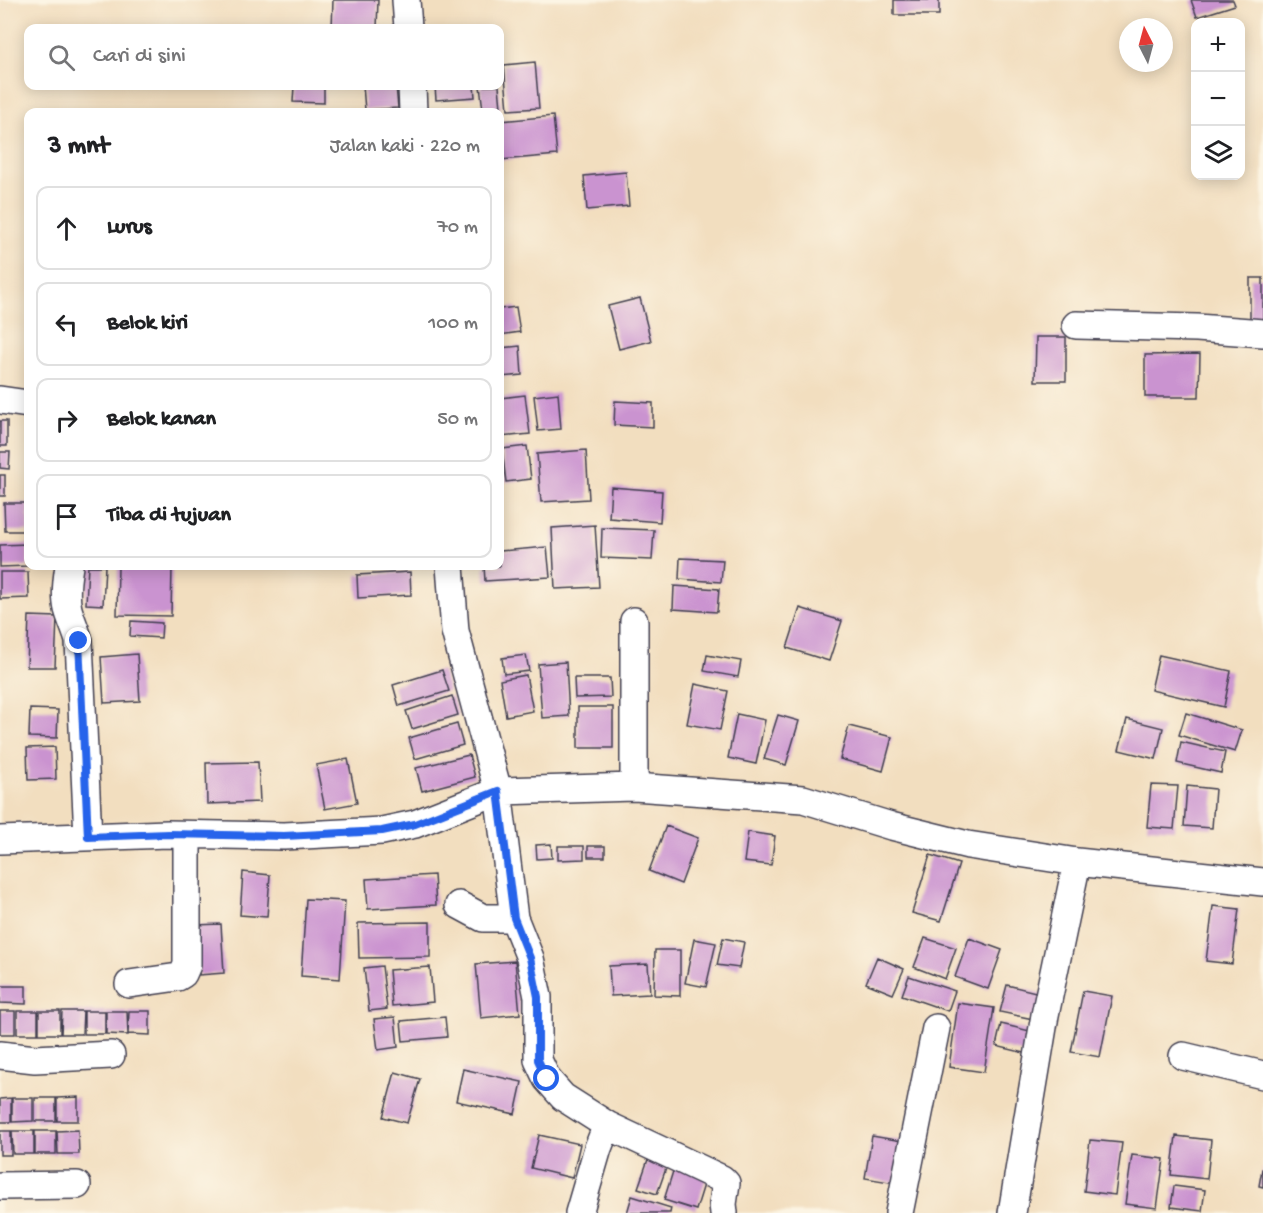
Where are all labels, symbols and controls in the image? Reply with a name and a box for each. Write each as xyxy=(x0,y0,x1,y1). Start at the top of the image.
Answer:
north arrow xyxy=(1119,18,1173,72)
map controls xyxy=(1191,18,1245,180)
button: + xyxy=(1191,18,1245,72)
search box xyxy=(24,24,504,90)
icon: search xyxy=(45,41,78,74)
text: Cari di sini xyxy=(93,44,186,70)
button: − xyxy=(1191,72,1245,126)
button: layers xyxy=(1191,126,1245,180)
text: 3 mnt xyxy=(48,132,109,163)
text: Jalan kaki · 220 m xyxy=(330,136,480,159)
icon: ahead xyxy=(50,212,83,245)
text: Lurus xyxy=(107,215,152,241)
text: 70 m xyxy=(437,217,478,240)
icon: left xyxy=(50,308,83,341)
text: Belok kiri xyxy=(107,311,188,337)
text: 100 m xyxy=(428,313,478,336)
icon: right xyxy=(50,404,83,437)
text: Belok kanan xyxy=(107,407,216,433)
text: 50 m xyxy=(437,409,478,432)
icon: arrive xyxy=(50,500,83,533)
text: Tiba di tujuan xyxy=(107,503,231,529)
route end xyxy=(65,627,91,653)
route start xyxy=(533,1065,559,1091)

